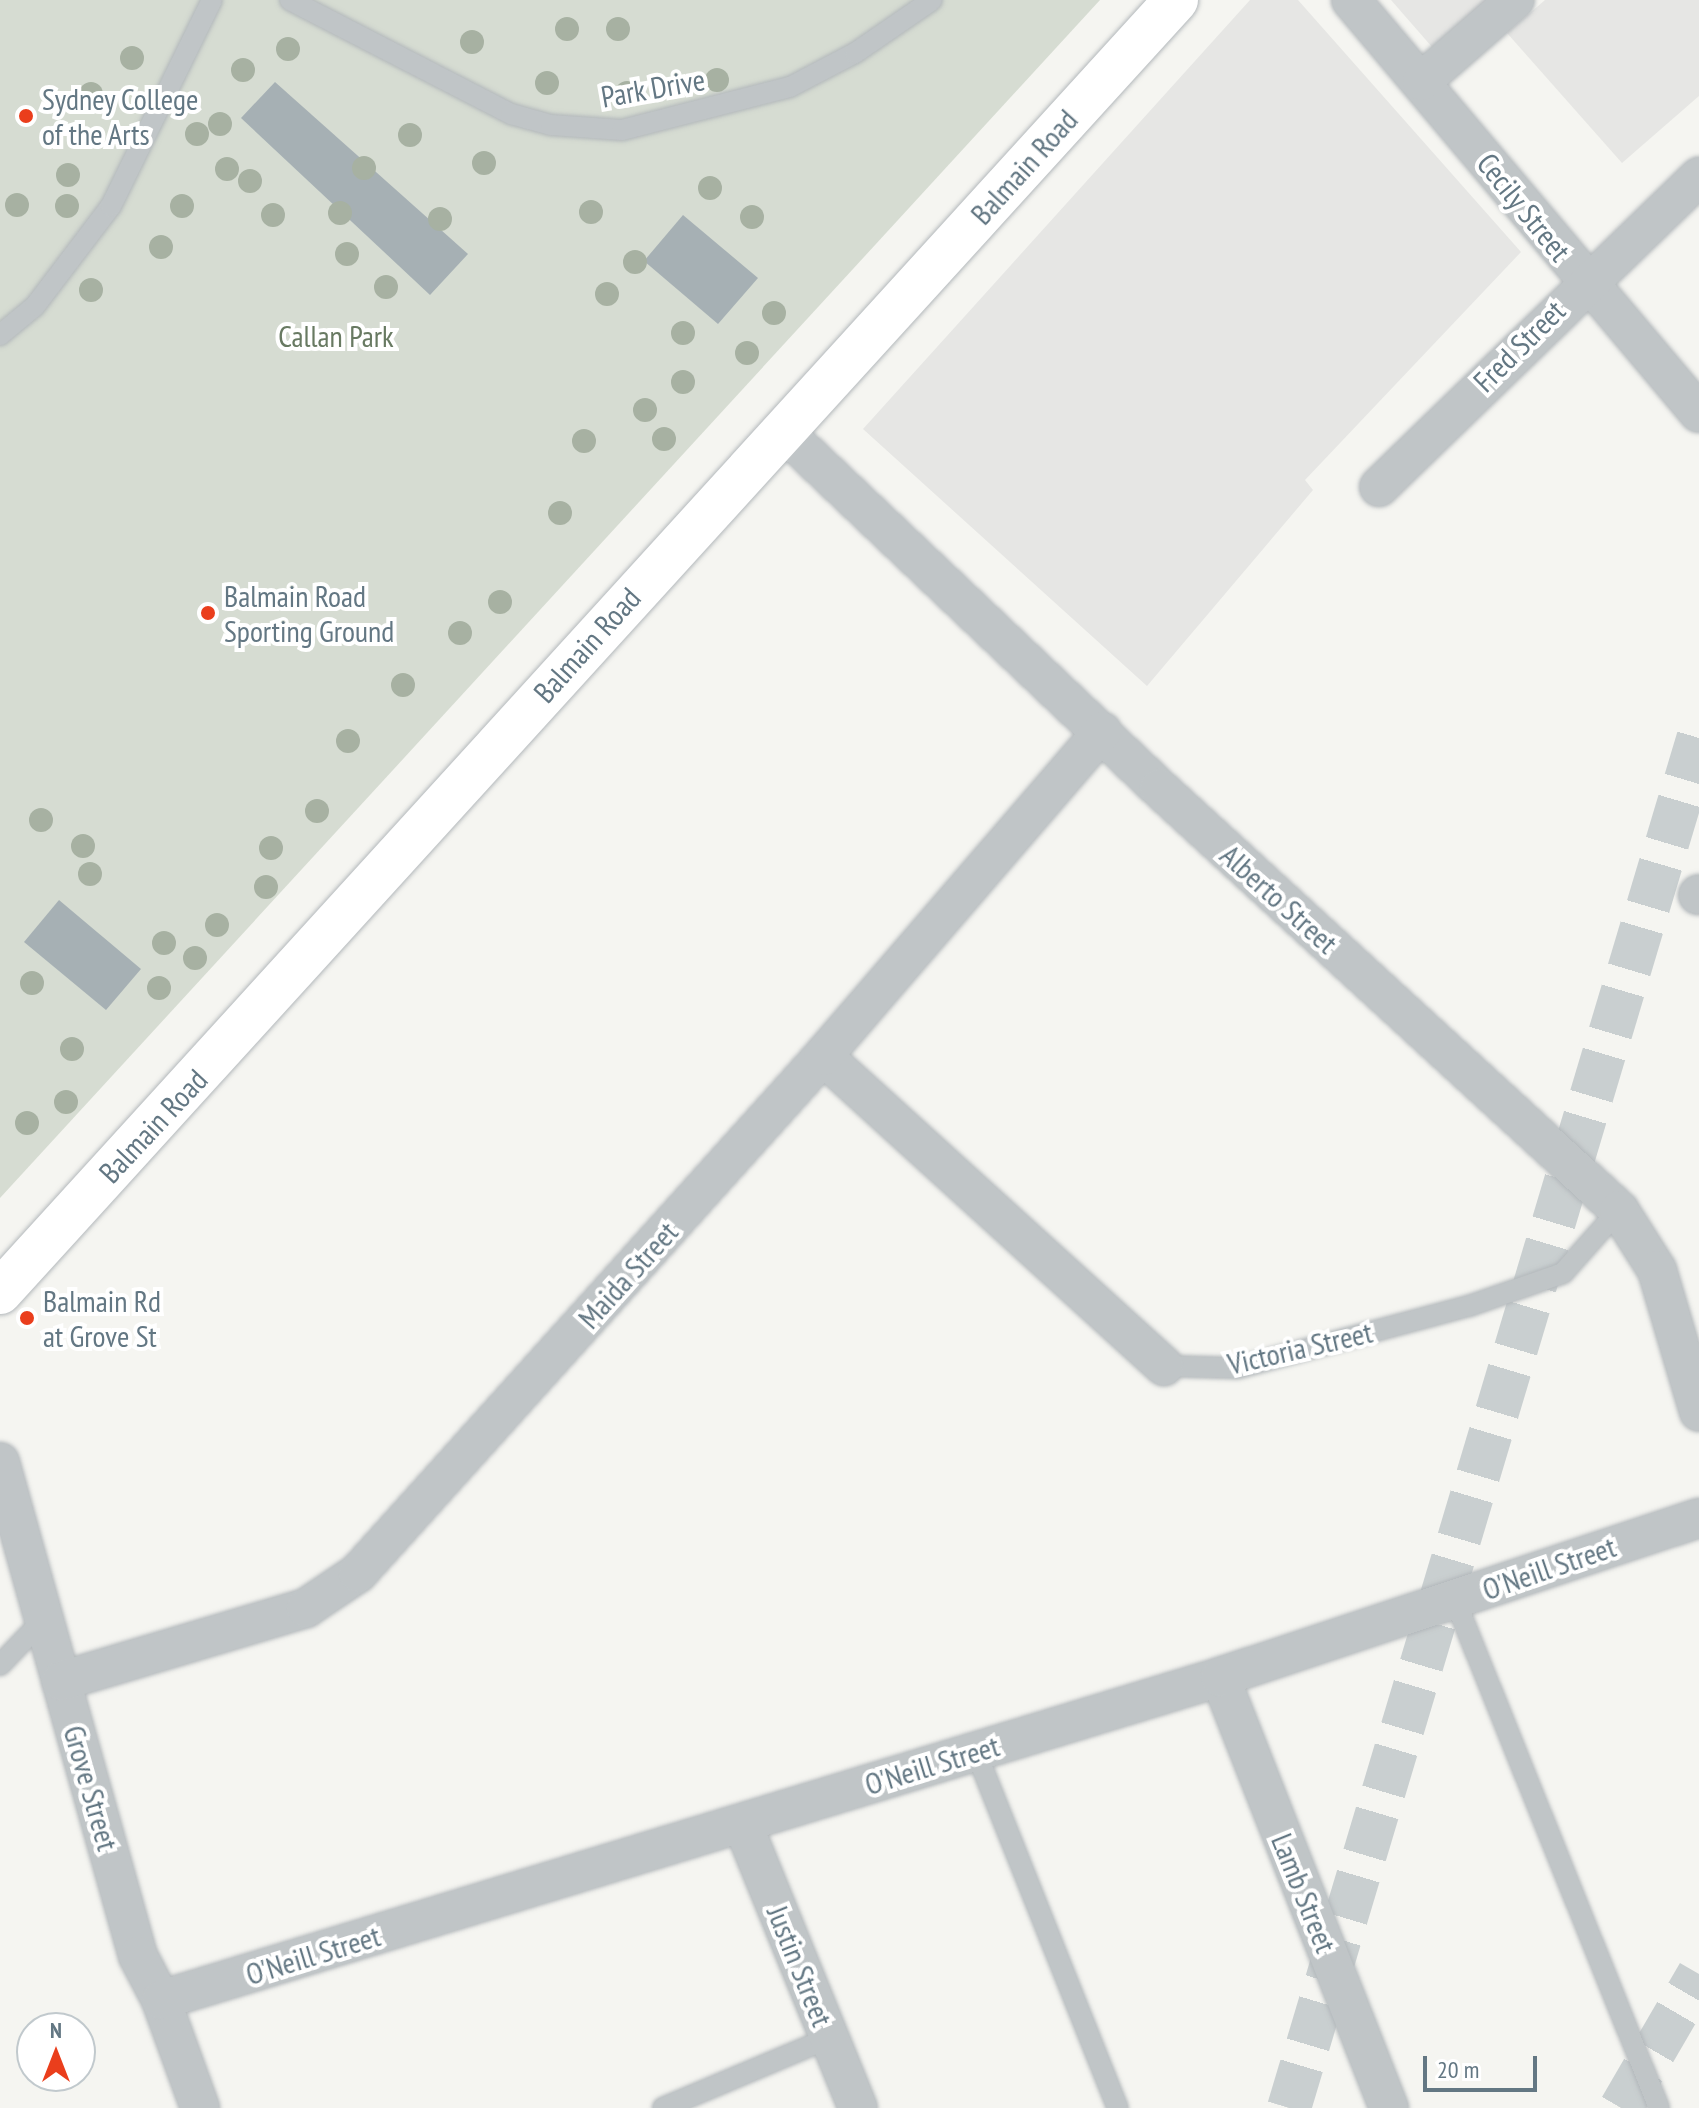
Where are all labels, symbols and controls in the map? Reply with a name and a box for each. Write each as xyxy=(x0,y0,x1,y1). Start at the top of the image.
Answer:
street label: Park Drive xyxy=(598,61,708,115)
place label: Sydney College of the Arts xyxy=(42,81,199,152)
street label: Balmain Road xyxy=(963,102,1085,232)
marker: Sydney College of the Arts xyxy=(17,107,35,125)
street label: Cecily Street xyxy=(1469,146,1579,268)
street label: Fred Street xyxy=(1466,293,1572,399)
park label: Callan Park xyxy=(278,318,394,354)
place label: Balmain Road Sporting Ground xyxy=(224,578,394,648)
street label: Balmain Road xyxy=(526,580,648,710)
marker: Balmain Road Sporting Ground xyxy=(199,604,217,622)
street label: Alberto Street xyxy=(1213,837,1345,961)
street label: Balmain Road xyxy=(91,1062,215,1190)
street label: Maida Street xyxy=(571,1214,685,1336)
place label: Balmain Rd at Grove St xyxy=(43,1283,161,1354)
marker: Balmain Rd at Grove St xyxy=(18,1309,36,1327)
street label: Victoria Street xyxy=(1224,1314,1376,1382)
street label: O'Neill Street xyxy=(1478,1528,1620,1608)
street label: Grove Street xyxy=(56,1721,126,1855)
street label: O'Neill Street xyxy=(861,1728,1003,1802)
street label: Lamb Street xyxy=(1264,1828,1344,1958)
street label: Justin Street xyxy=(760,1900,840,2032)
street label: O'Neill Street xyxy=(242,1918,384,1992)
north arrow xyxy=(16,2012,96,2092)
text: N xyxy=(50,2016,62,2044)
scale bar xyxy=(1427,2040,1541,2090)
text: 20 m xyxy=(1437,2054,1479,2085)

